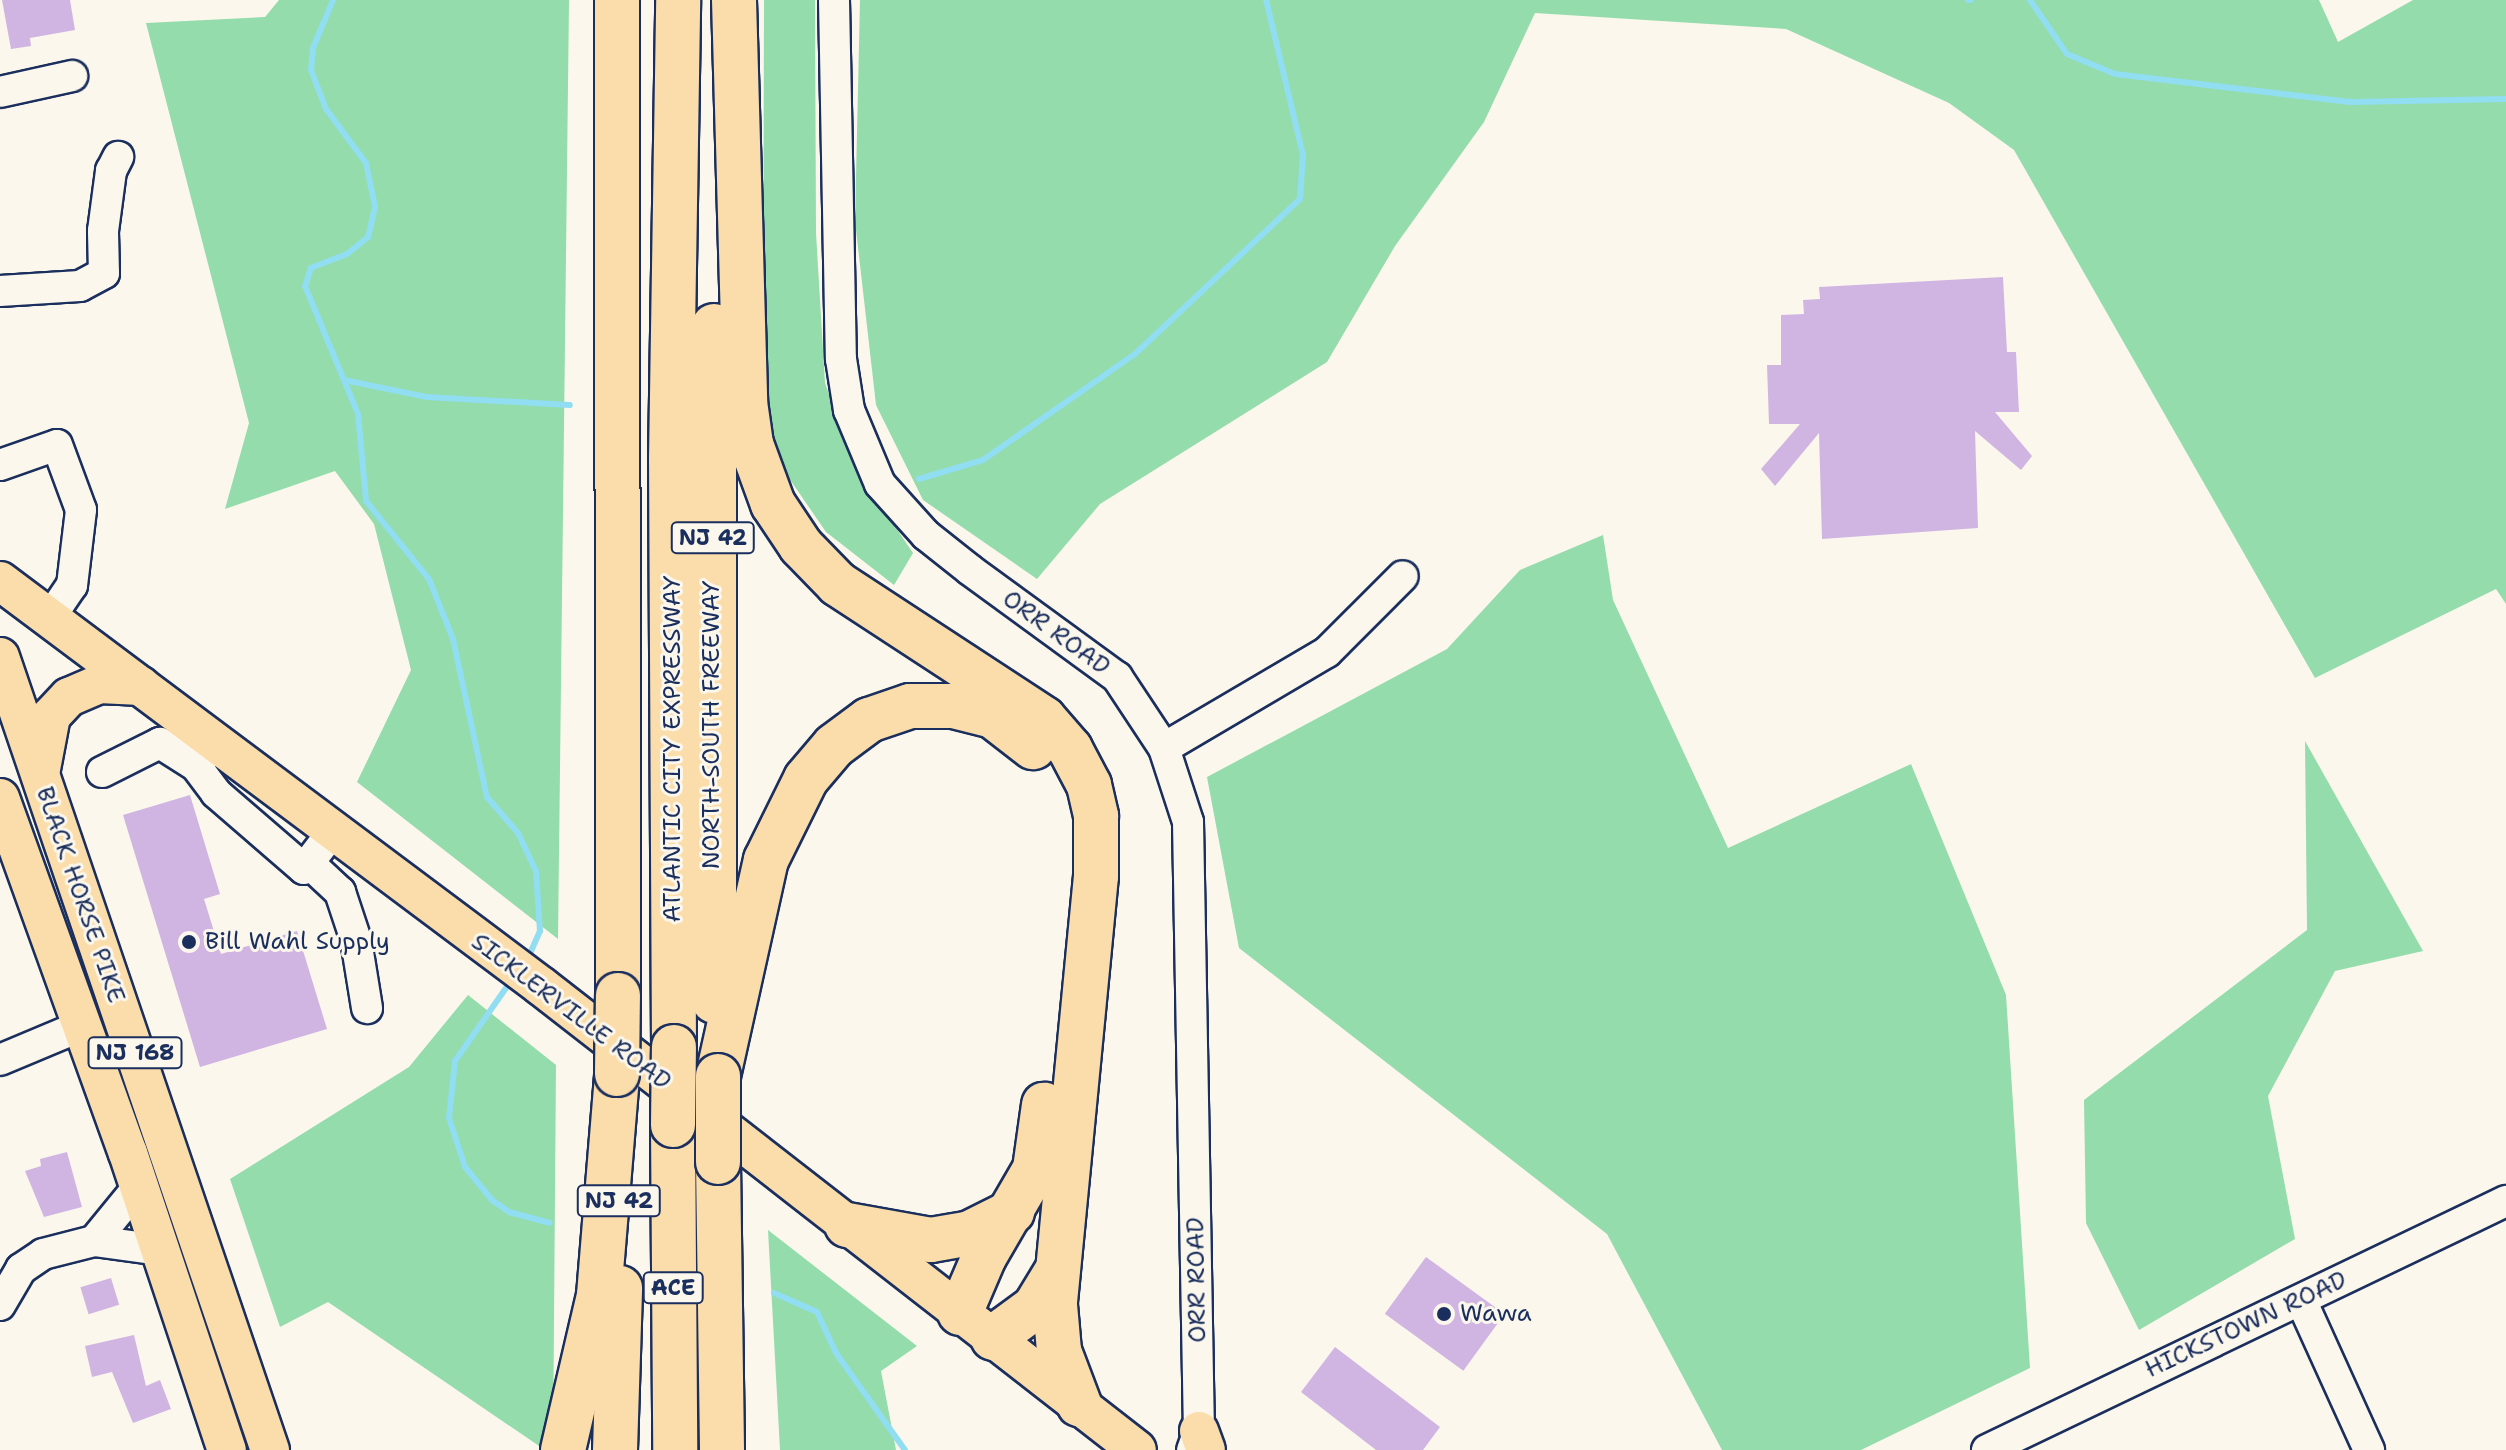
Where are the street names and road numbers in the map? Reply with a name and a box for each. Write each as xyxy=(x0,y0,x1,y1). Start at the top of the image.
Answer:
road number: NJ 42 xyxy=(669,520,757,556)
street label: ATLANTIC CITY EXPRESSWAY xyxy=(659,575,687,923)
street label: NORTH-SOUTH FREEWAY xyxy=(698,580,726,870)
street label: ORR ROAD xyxy=(997,584,1115,682)
street label: BLACK HORSE PIKE xyxy=(29,783,131,1007)
street label: SICKLERVILLE ROAD xyxy=(466,928,676,1096)
road number: NJ 168 xyxy=(87,1035,183,1071)
road number: NJ 42 xyxy=(575,1183,663,1219)
street label: ORR ROAD xyxy=(1182,1217,1212,1343)
street label: HICKSTOWN ROAD xyxy=(2141,1266,2351,1384)
road number: ACE xyxy=(641,1270,705,1306)

